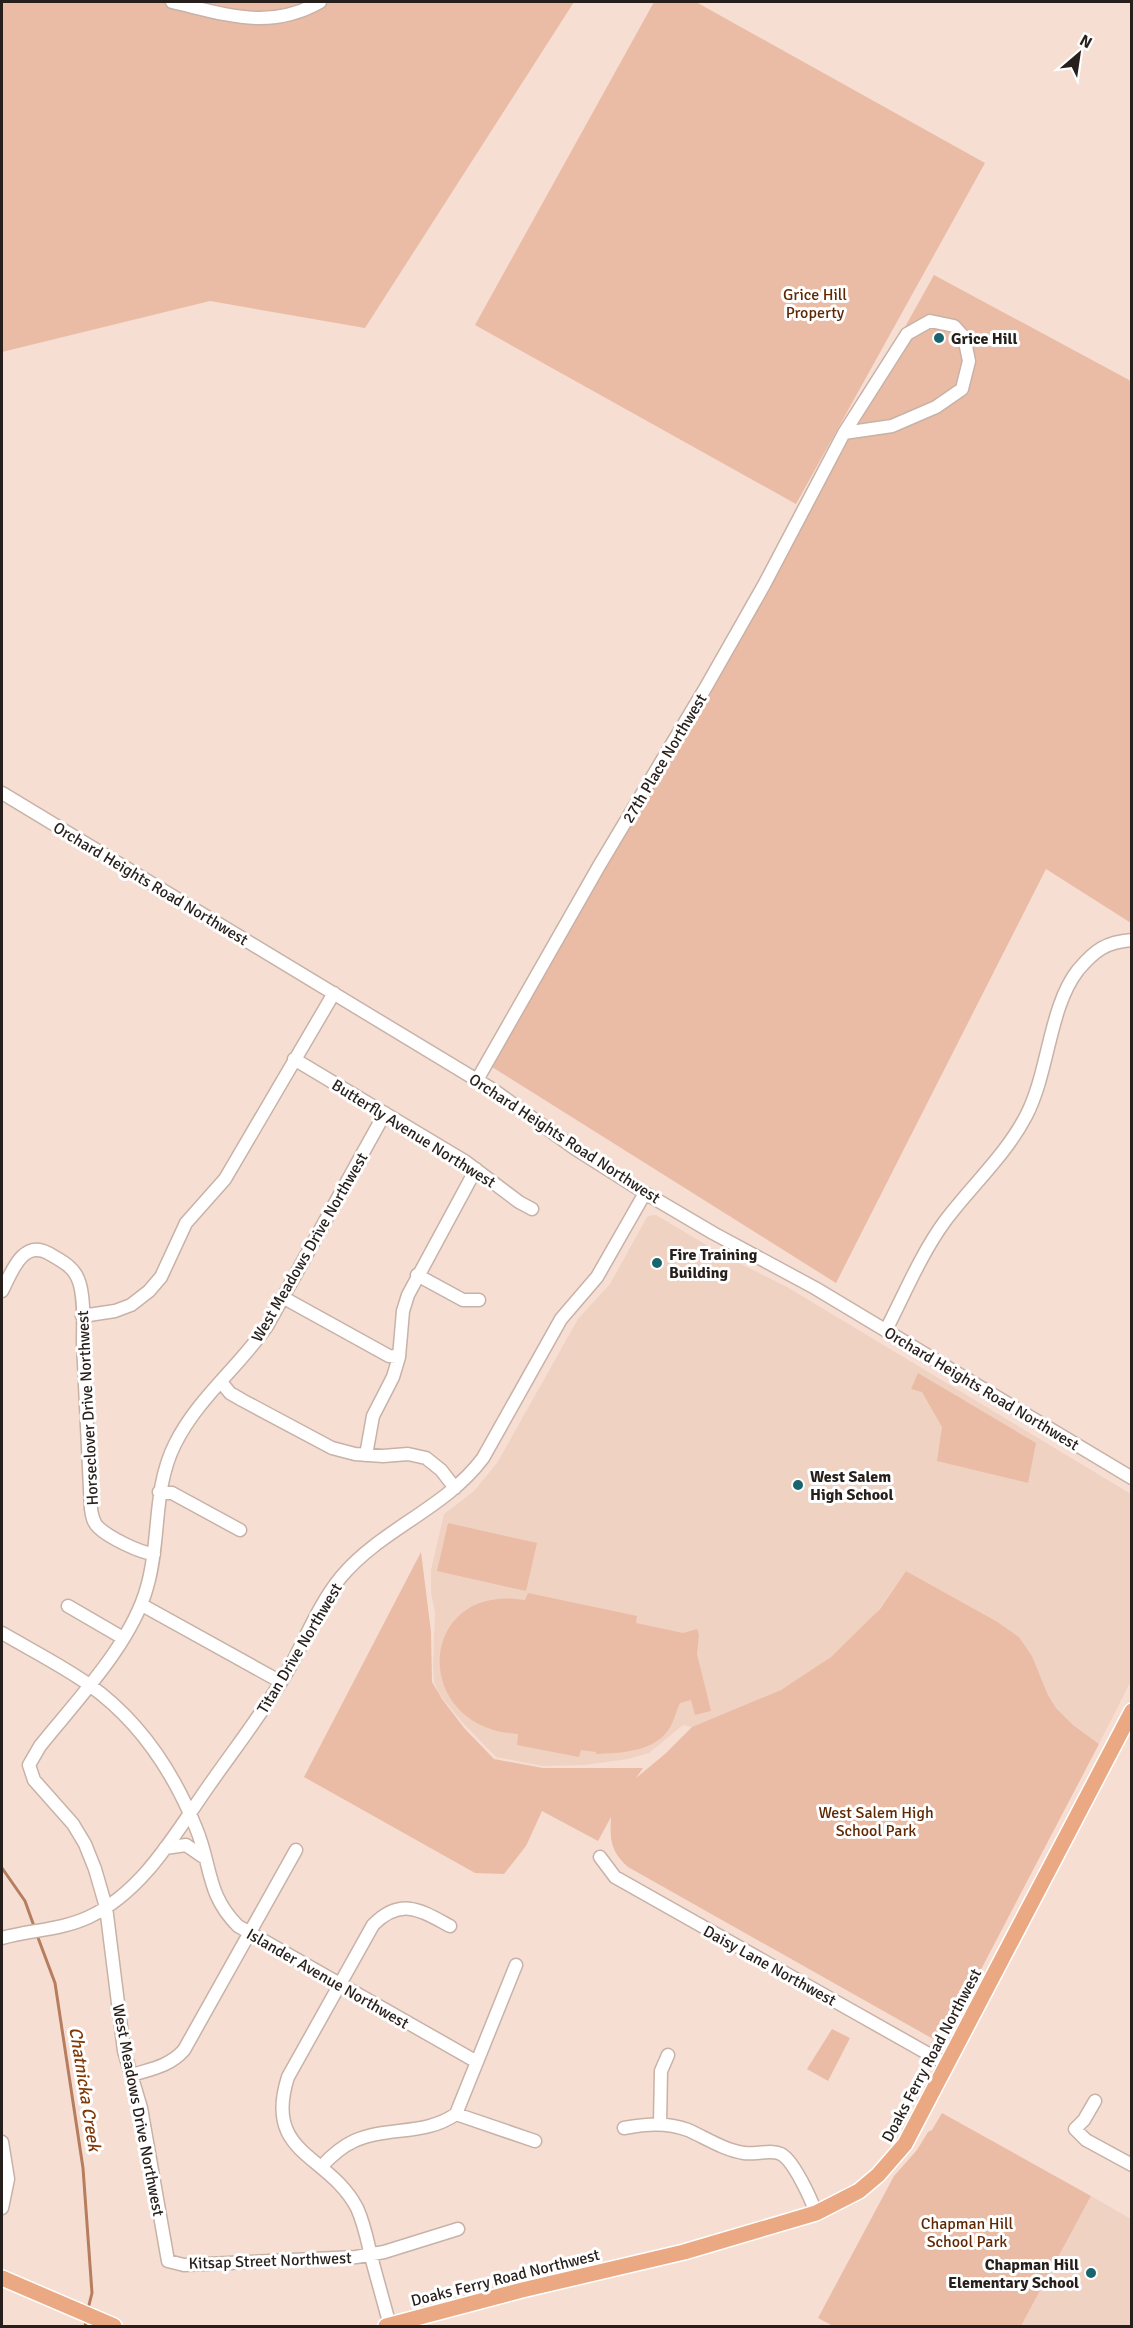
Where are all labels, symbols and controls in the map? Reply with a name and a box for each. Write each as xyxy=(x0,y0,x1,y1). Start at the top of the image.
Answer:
north arrow xyxy=(1049,24,1109,84)
text: N xyxy=(1076,30,1096,53)
park label: Grice Hill Property xyxy=(783,285,847,323)
place label: Grice Hill xyxy=(951,329,1017,349)
marker: Grice Hill xyxy=(932,331,946,345)
street label: 27th Place Northwest xyxy=(618,690,712,827)
street label: Orchard Heights Road Northwest xyxy=(49,818,252,950)
street label: Orchard Heights Road Northwest xyxy=(465,1069,664,1208)
street label: Butterfly Avenue Northwest xyxy=(328,1075,499,1193)
street label: West Meadows Drive Northwest xyxy=(247,1149,373,1346)
place label: Fire Training Building xyxy=(669,1245,758,1283)
marker: Fire Training Building xyxy=(650,1256,664,1270)
street label: Horseclover Drive Northwest xyxy=(73,1309,103,1506)
street label: Orchard Heights Road Northwest xyxy=(880,1323,1083,1455)
place label: West Salem High School xyxy=(810,1467,893,1505)
marker: West Salem High School xyxy=(791,1478,805,1492)
street label: Titan Drive Northwest xyxy=(253,1579,347,1717)
park label: West Salem High School Park xyxy=(818,1803,934,1841)
street label: Daisy Lane Northwest xyxy=(700,1921,840,2011)
street label: Islander Avenue Northwest xyxy=(243,1924,413,2034)
street label: Doaks Ferry Road Northwest xyxy=(878,1965,986,2146)
street label: West Meadows Drive Northwest xyxy=(108,2002,168,2218)
water label: Chatnicka Creek xyxy=(64,2025,106,2155)
park label: Chapman Hill School Park xyxy=(921,2214,1014,2252)
street label: Doaks Ferry Road Northwest xyxy=(409,2245,602,2311)
street label: Kitsap Street Northwest xyxy=(188,2248,352,2274)
place label: Chapman Hill Elementary School xyxy=(948,2255,1079,2293)
marker: Chapman Hill Elementary School xyxy=(1084,2266,1098,2280)

